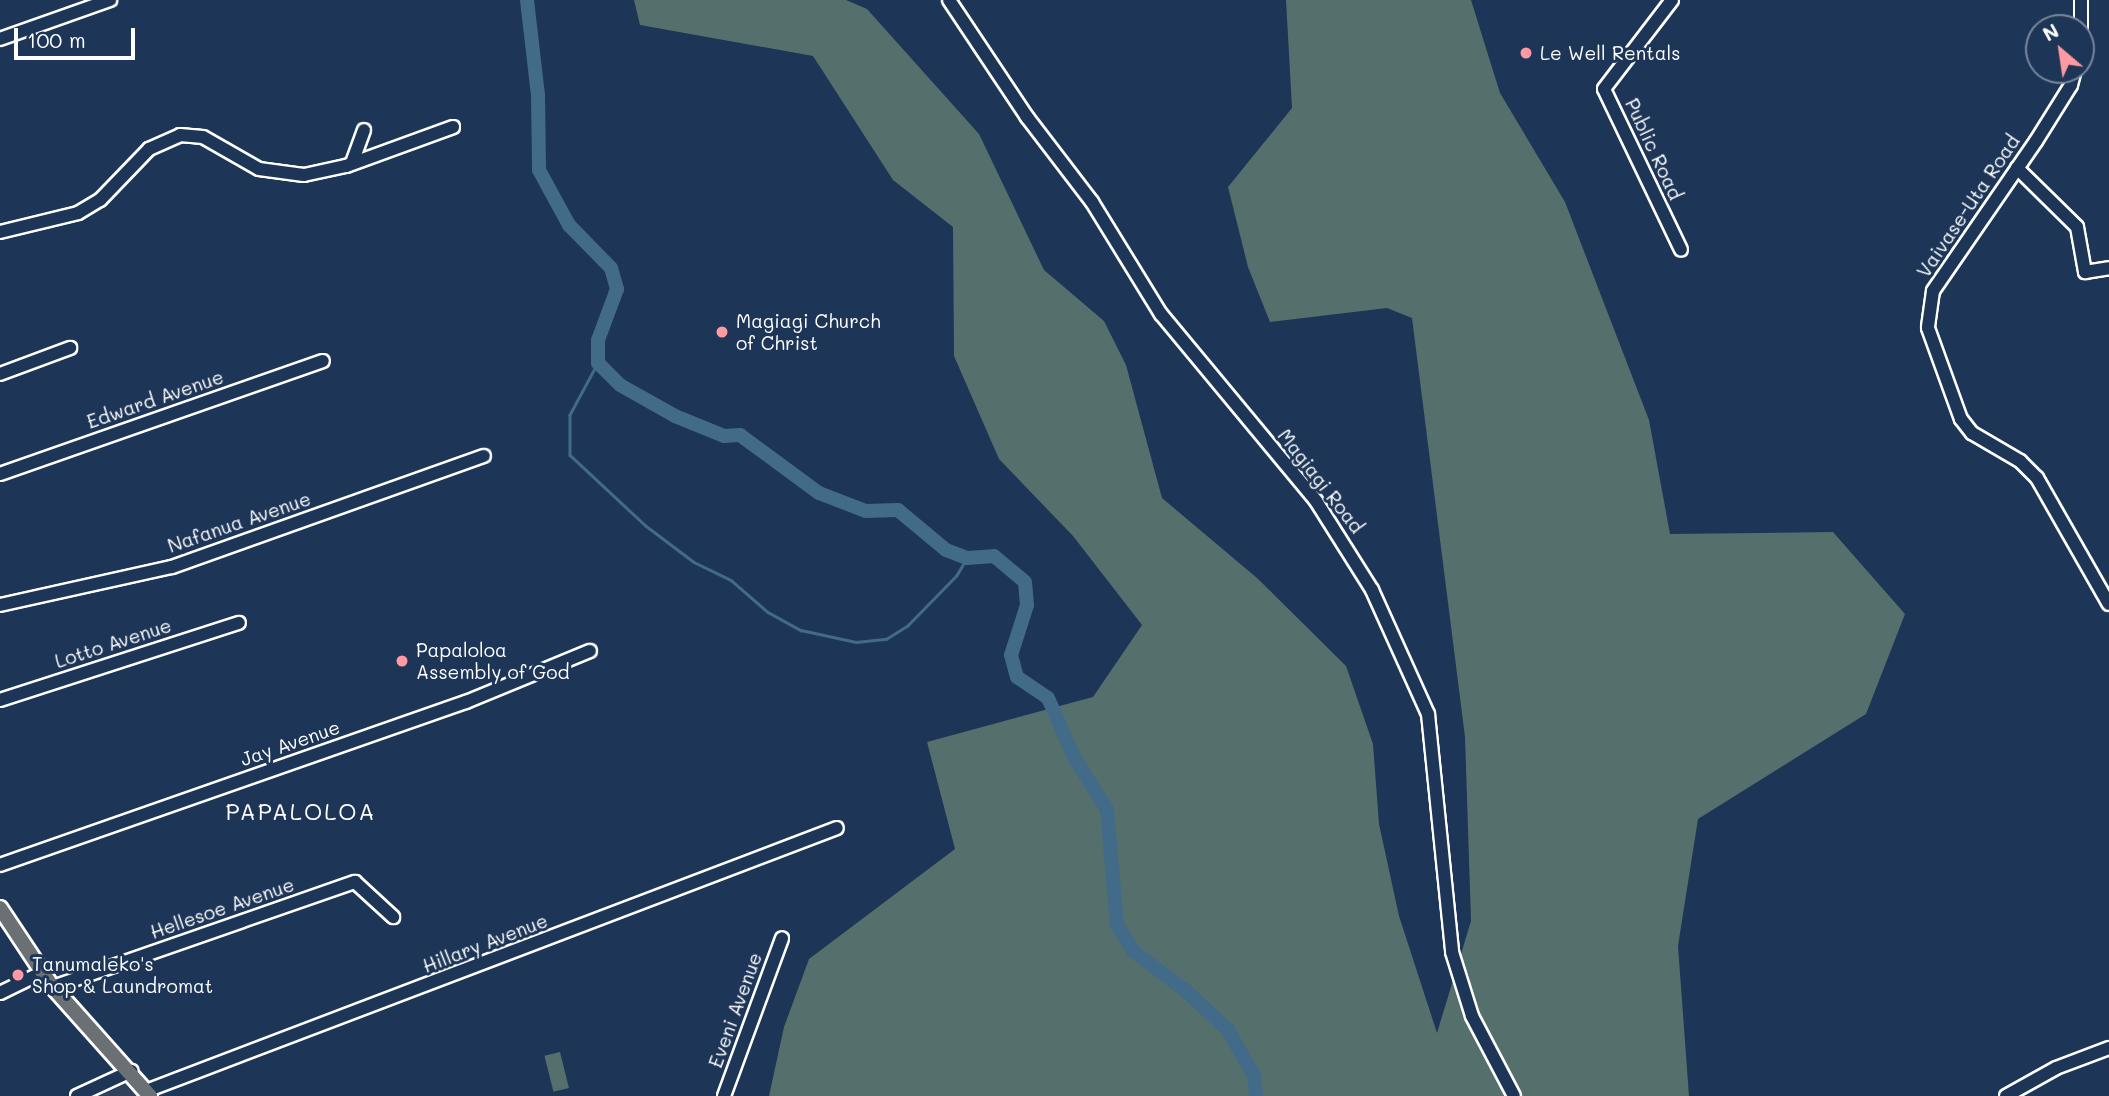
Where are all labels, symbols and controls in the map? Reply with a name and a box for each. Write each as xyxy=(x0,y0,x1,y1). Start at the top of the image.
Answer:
scale bar xyxy=(18,14,138,58)
north arrow xyxy=(2025,14,2095,84)
text: N xyxy=(2038,18,2063,46)
text: 100 m xyxy=(27,26,86,53)
place label: Le Well Rentals xyxy=(1540,42,1681,64)
marker: Le Well Rentals xyxy=(1518,45,1534,61)
street label: Public Road xyxy=(1621,95,1687,203)
street label: Vaivase-Uta Road xyxy=(1912,130,2024,282)
place label: Magiagi Church of Christ xyxy=(736,310,881,354)
marker: Magiagi Church of Christ xyxy=(714,324,730,340)
street label: Edward Avenue xyxy=(84,365,226,433)
street label: Magiagi Road xyxy=(1273,424,1369,538)
street label: Nafanua Avenue xyxy=(165,487,313,557)
street label: Lotto Avenue xyxy=(52,613,174,673)
place label: Papaloloa Assembly of God xyxy=(416,639,570,683)
marker: Papaloloa Assembly of God xyxy=(394,653,410,669)
street label: Jay Avenue xyxy=(237,715,343,771)
district label: PAPALOLOA xyxy=(227,797,375,825)
street label: Hellesoe Avenue xyxy=(147,873,297,943)
street label: Hillary Avenue xyxy=(419,909,551,977)
street label: Eveni Avenue xyxy=(704,949,766,1071)
place label: Tanumaleko's Shop & Laundromat xyxy=(32,953,213,997)
marker: Tanumaleko's Shop & Laundromat xyxy=(10,967,26,983)

